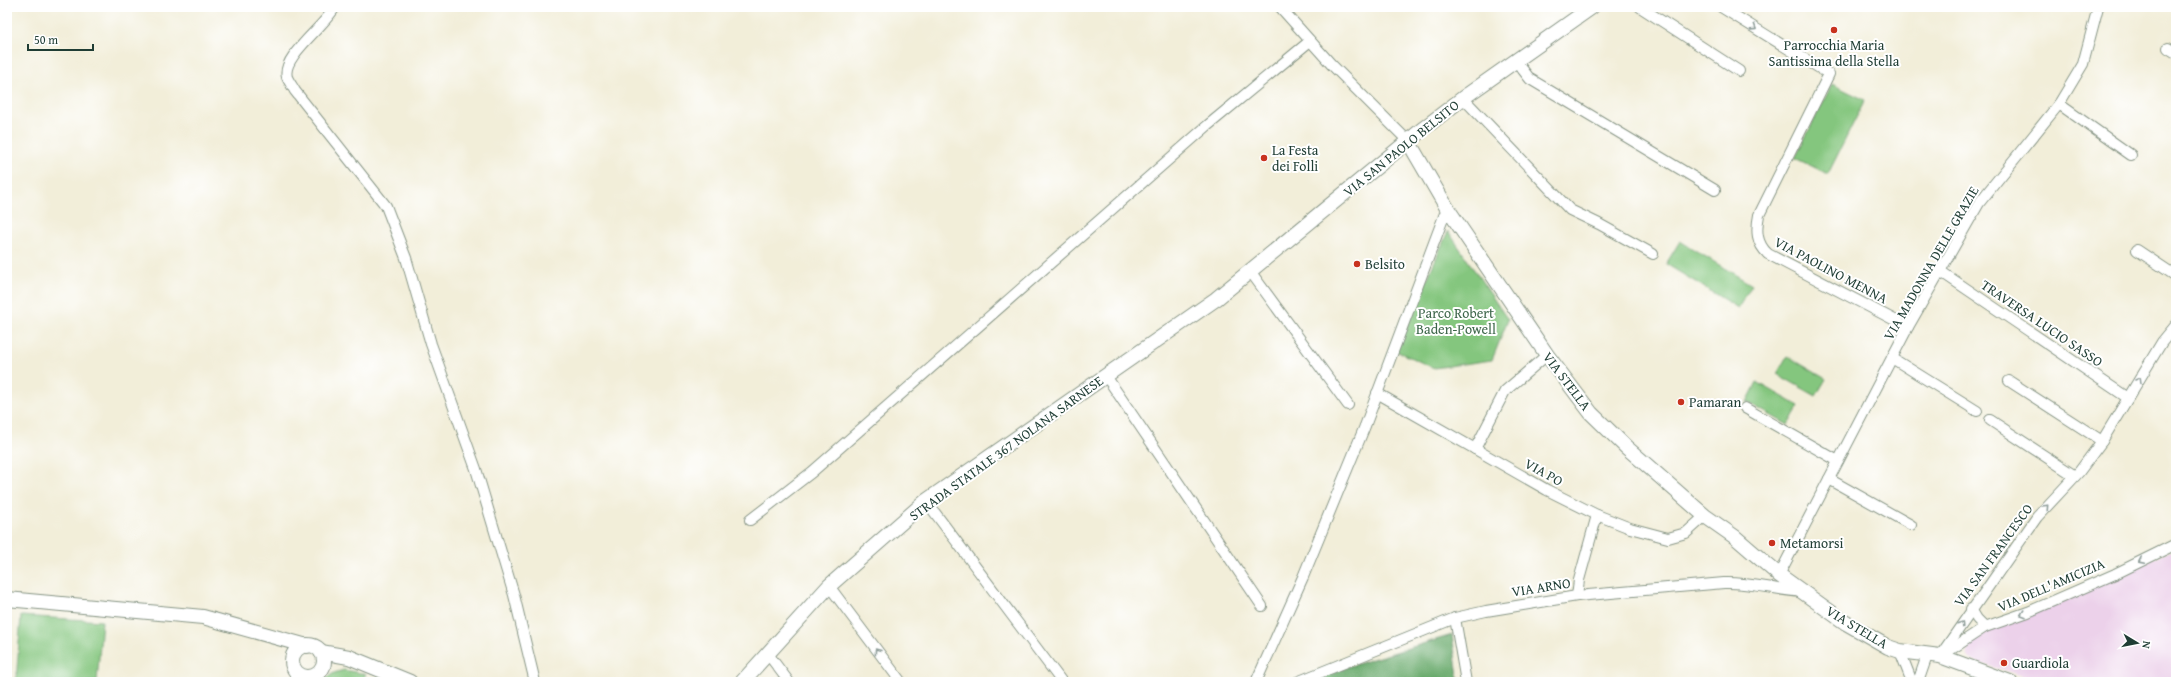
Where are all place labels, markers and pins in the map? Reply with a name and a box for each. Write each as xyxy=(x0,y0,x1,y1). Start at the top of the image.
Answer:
marker: Parrocchia Maria Santissima della Stella xyxy=(1829,25,1839,35)
place label: Parrocchia Maria Santissima della Stella xyxy=(1769,35,1900,71)
place label: La Festa dei Folli xyxy=(1272,140,1319,176)
marker: La Festa dei Folli xyxy=(1259,153,1269,163)
place label: Belsito xyxy=(1365,254,1405,274)
marker: Belsito xyxy=(1352,259,1362,269)
place label: Pamaran xyxy=(1689,392,1741,412)
marker: Pamaran xyxy=(1676,397,1686,407)
place label: Metamorsi xyxy=(1780,533,1844,553)
marker: Metamorsi xyxy=(1767,538,1777,548)
place label: Guardiola xyxy=(2012,653,2070,673)
marker: Guardiola xyxy=(1999,658,2009,668)

